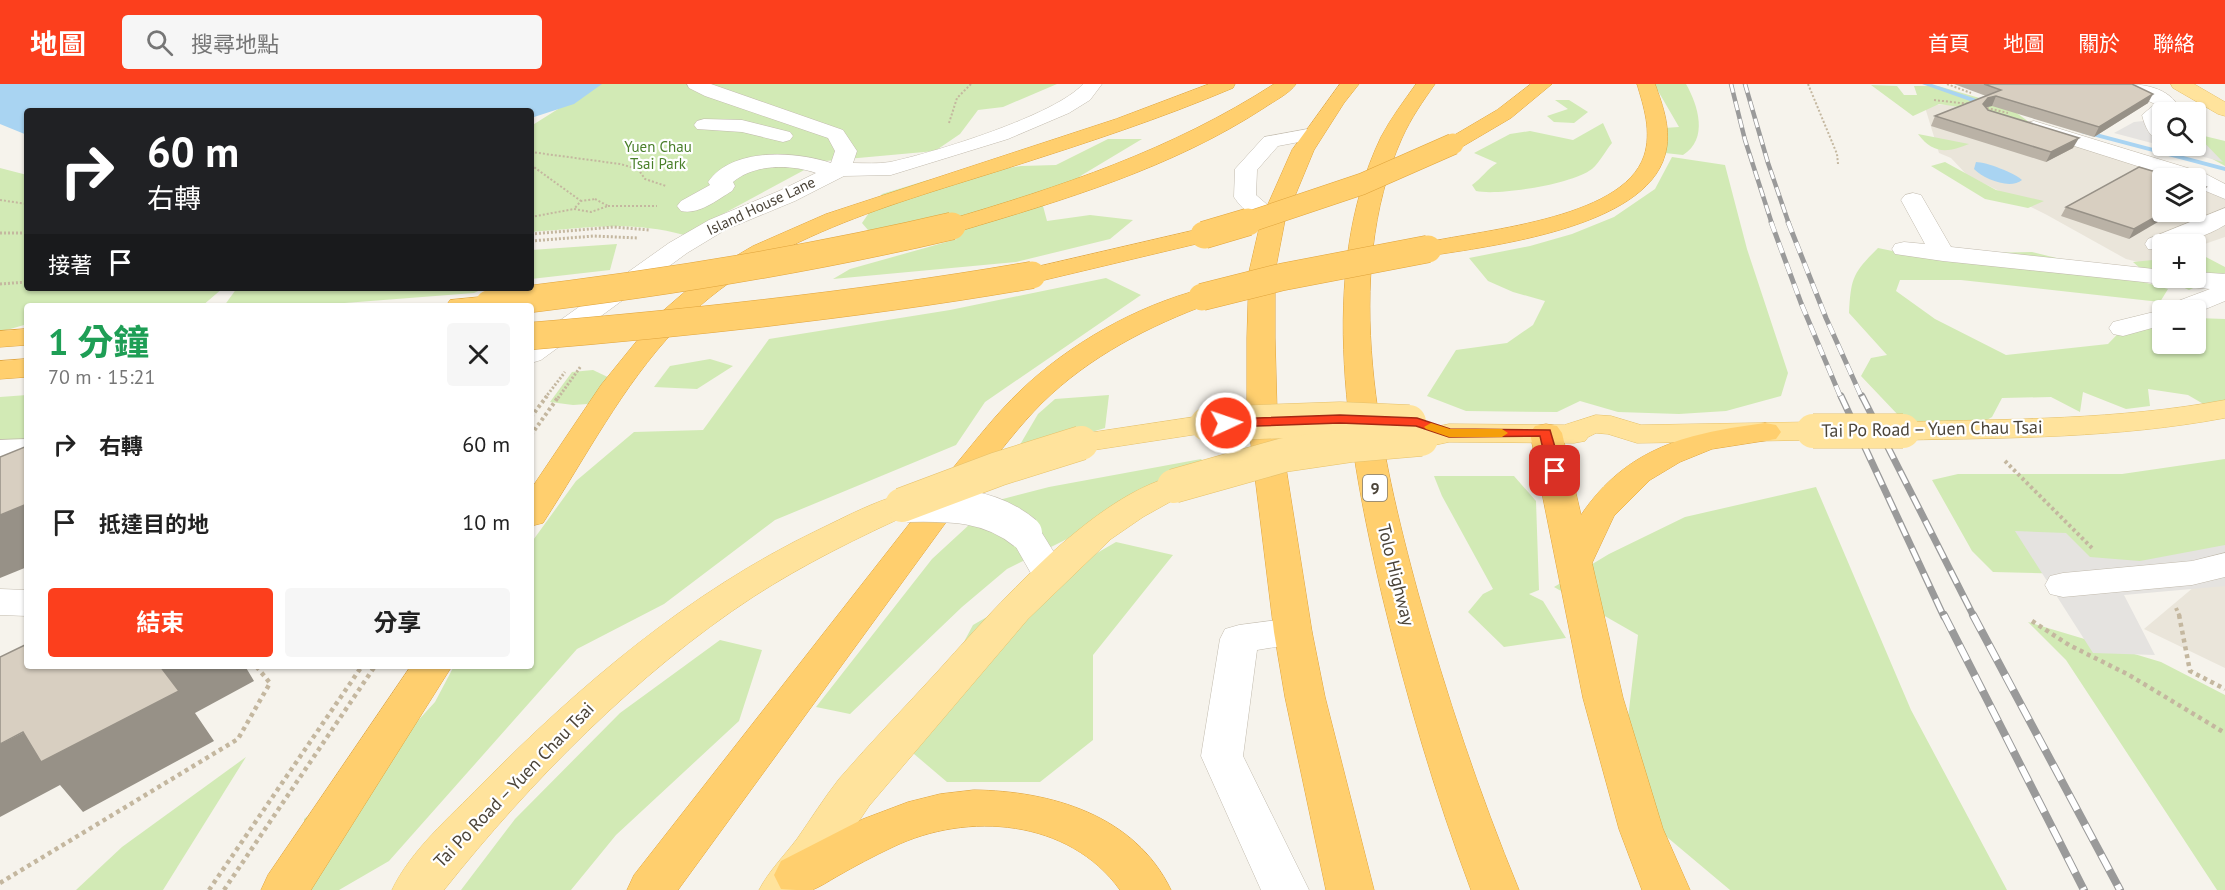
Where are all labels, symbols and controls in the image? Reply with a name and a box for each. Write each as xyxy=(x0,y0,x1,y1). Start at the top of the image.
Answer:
search box xyxy=(122,15,542,69)
text: 地圖 xyxy=(30,25,86,62)
icon: search xyxy=(143,26,176,59)
text: 搜尋地點 xyxy=(191,30,279,58)
text: 首頁 xyxy=(1928,30,1970,57)
text: 地圖 xyxy=(2003,30,2045,57)
text: 關於 xyxy=(2078,30,2120,57)
text: 聯絡 xyxy=(2153,30,2195,57)
map controls xyxy=(2152,102,2206,354)
button: search xyxy=(2152,102,2206,156)
text: 60 m xyxy=(147,124,239,179)
icon: right xyxy=(48,132,126,210)
park label: Yuen Chau Tsai Park xyxy=(624,137,692,173)
button: layers xyxy=(2152,168,2206,222)
street label: Island House Lane xyxy=(703,172,818,239)
text: 右轉 xyxy=(147,181,201,215)
button: + xyxy=(2152,234,2206,288)
icon: arrive xyxy=(104,246,137,279)
text: 接著 xyxy=(48,251,92,279)
button: − xyxy=(2152,300,2206,354)
text: 1 分鐘 xyxy=(48,318,150,365)
button: close xyxy=(447,323,510,386)
text: 70 m · 15:21 xyxy=(48,364,155,390)
position arrow xyxy=(1194,391,1258,455)
street label: Tai Po Road – Yuen Chau Tsai xyxy=(1821,415,2043,442)
icon: right xyxy=(48,428,81,461)
text: 60 m xyxy=(462,430,510,458)
text: 右轉 xyxy=(99,432,143,460)
pin xyxy=(1529,445,1580,496)
icon: arrive xyxy=(1538,454,1571,487)
road number: 9 xyxy=(1363,475,1387,501)
icon: arrive xyxy=(48,506,81,539)
text: 10 m xyxy=(462,508,510,536)
text: 抵達目的地 xyxy=(99,510,209,538)
street label: Tolo Highway xyxy=(1373,522,1420,629)
button: 結束 xyxy=(48,588,273,657)
button: 分享 xyxy=(285,588,510,657)
street label: Tai Po Road – Yuen Chau Tsai xyxy=(428,697,599,872)

